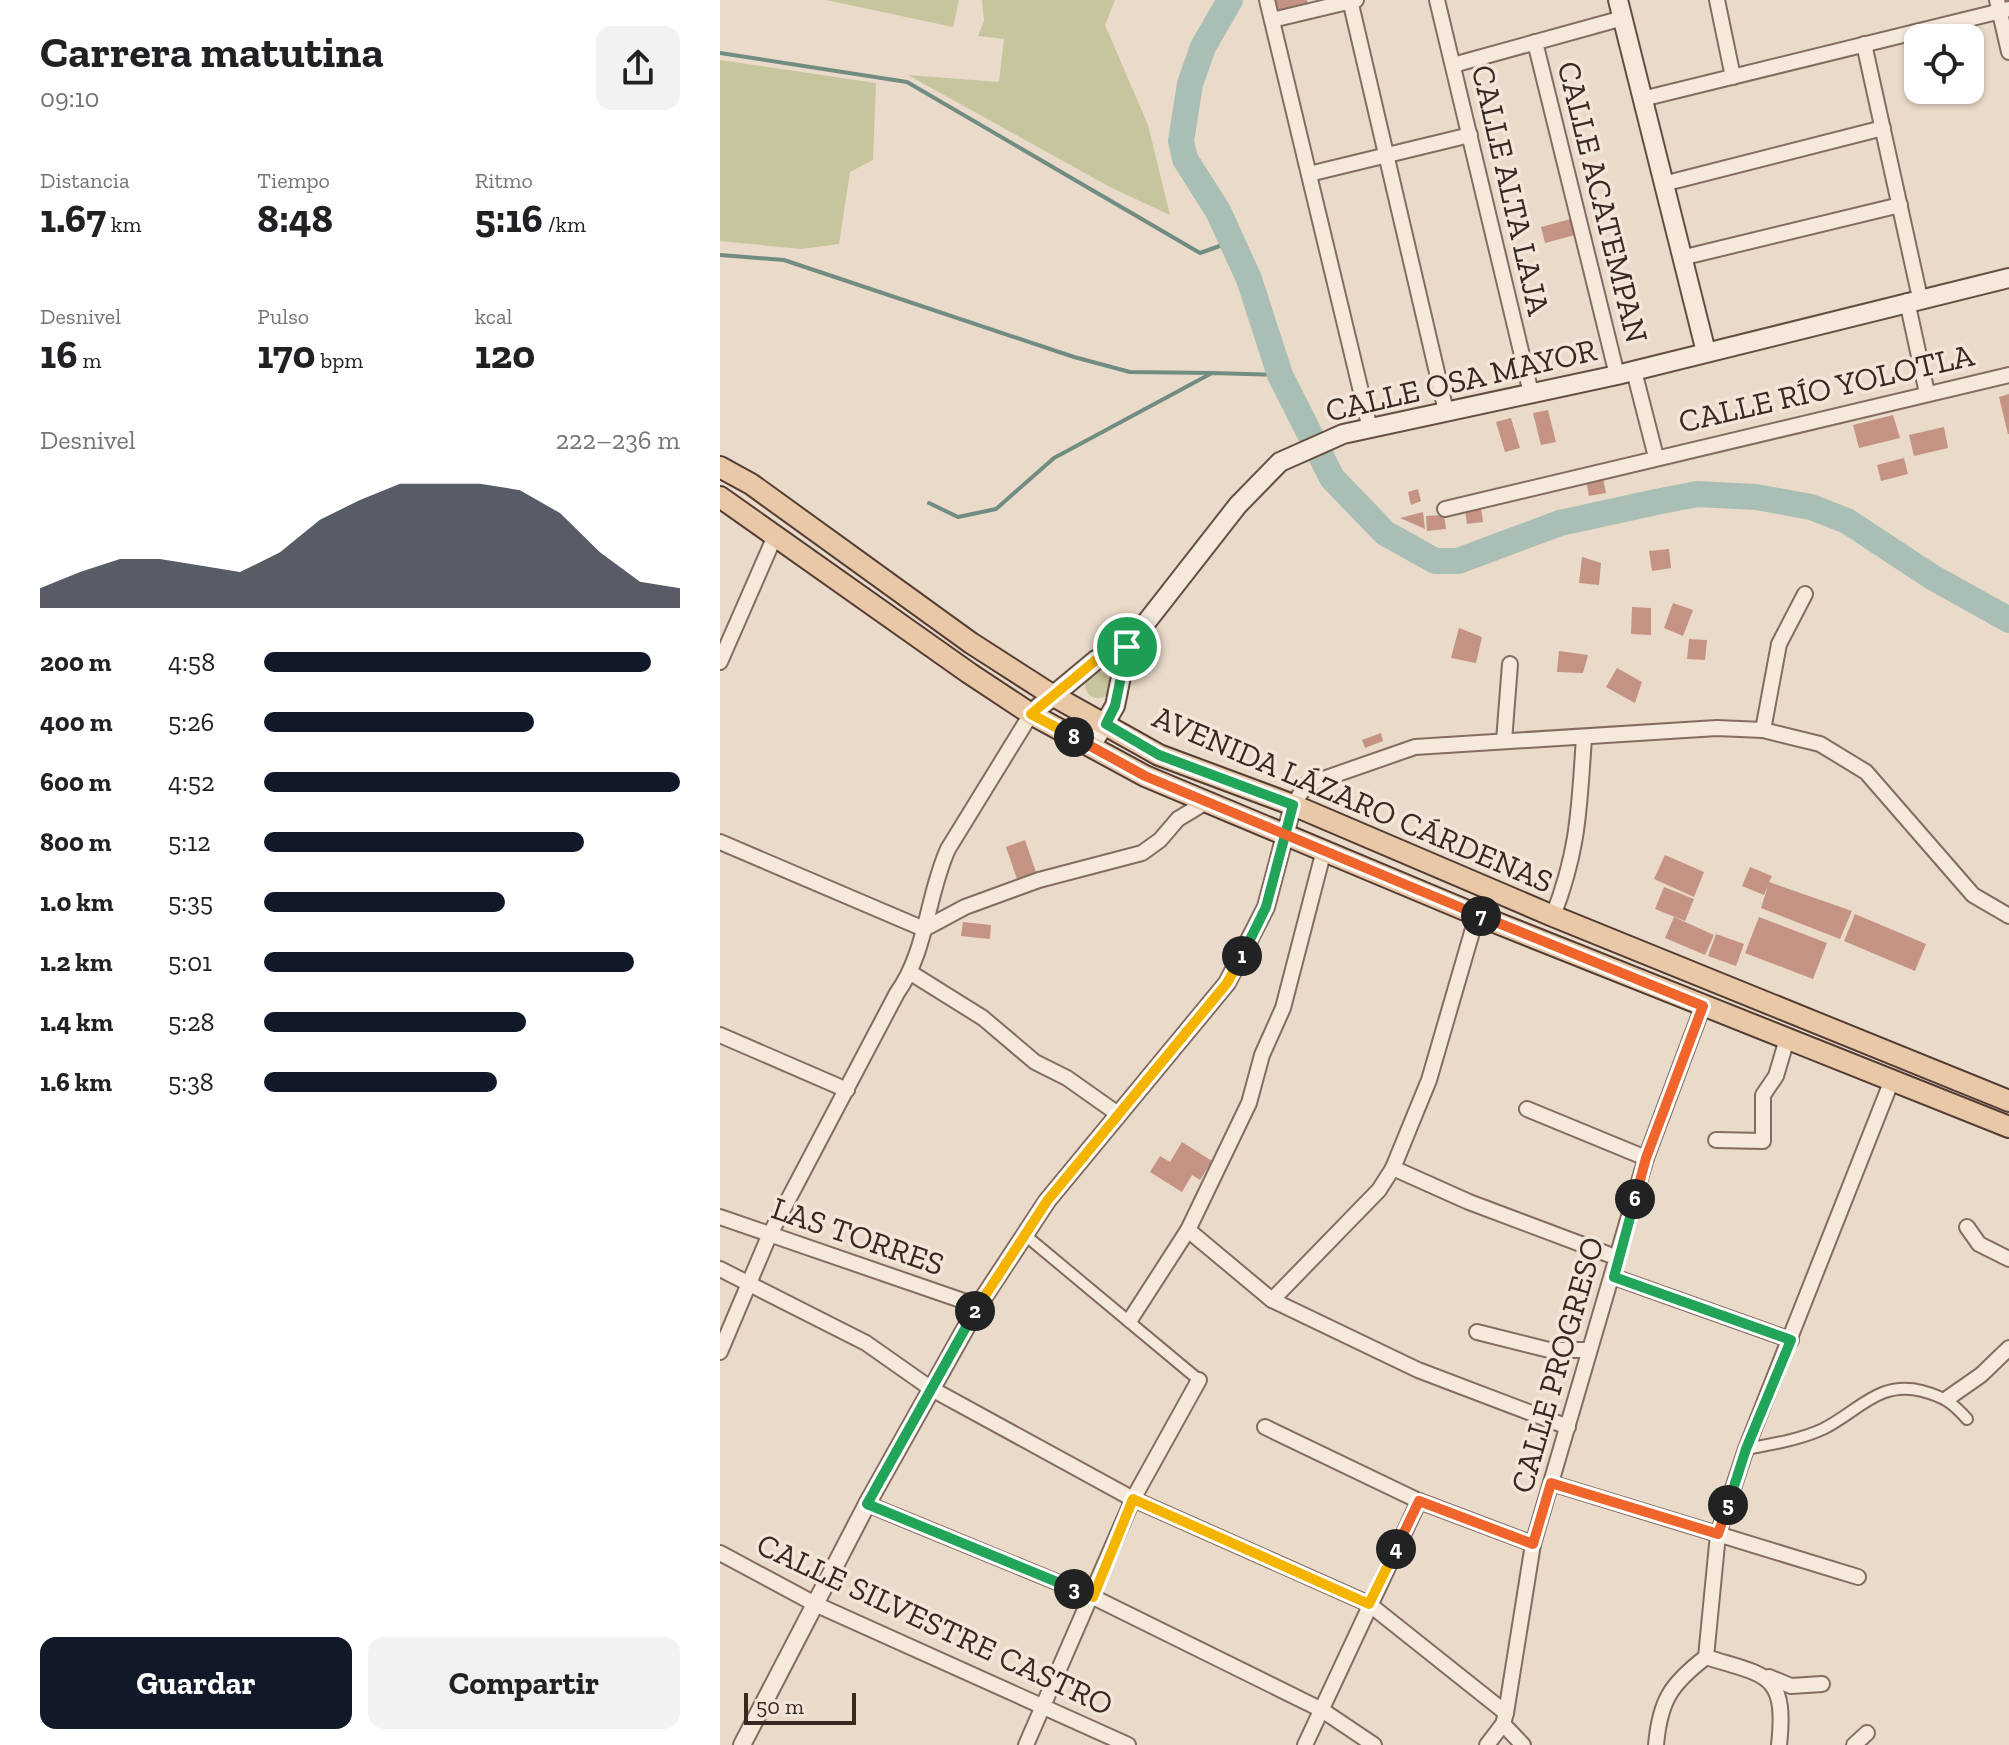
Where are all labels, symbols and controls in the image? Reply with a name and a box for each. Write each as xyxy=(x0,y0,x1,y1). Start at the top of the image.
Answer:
map controls xyxy=(1904,24,1984,104)
button: locate xyxy=(1904,24,1984,104)
text: Carrera matutina xyxy=(40,25,384,78)
button: share xyxy=(596,26,680,110)
street label: CALLE ACATEMPAN xyxy=(1550,57,1656,347)
street label: CALLE ALTA LAJA xyxy=(1464,61,1558,319)
text: 09:10 xyxy=(40,82,100,114)
text: Distancia xyxy=(40,167,130,194)
text: Tiempo xyxy=(257,167,330,194)
text: Ritmo xyxy=(475,167,533,194)
text: 1.67 xyxy=(40,194,106,242)
text: 8:48 xyxy=(257,194,333,242)
text: 5:16 xyxy=(475,194,543,242)
text: km xyxy=(106,211,141,238)
text: /km xyxy=(543,211,586,238)
text: Desnivel xyxy=(40,303,121,330)
text: Pulso xyxy=(257,303,309,330)
text: kcal xyxy=(475,303,512,330)
text: 16 xyxy=(40,330,78,378)
text: 170 xyxy=(257,330,316,378)
text: 120 xyxy=(475,330,535,378)
street label: CALLE OSA MAYOR xyxy=(1322,330,1600,430)
street label: CALLE RÍO YOLOTLA xyxy=(1675,336,1977,440)
text: m xyxy=(78,347,102,374)
text: bpm xyxy=(316,347,363,374)
text: Desnivel xyxy=(40,424,136,456)
text: 222–236 m xyxy=(556,424,680,456)
pin xyxy=(1093,613,1161,681)
icon: arrive xyxy=(1105,625,1149,669)
text: 200 m xyxy=(40,646,112,678)
text: 4:58 xyxy=(168,646,215,678)
street label: AVENIDA LÁZARO CÁRDENAS xyxy=(1147,697,1559,901)
text: 400 m xyxy=(40,706,112,738)
text: 5:26 xyxy=(168,706,214,738)
pin: 8 xyxy=(1054,717,1094,757)
text: 8 xyxy=(1068,723,1080,750)
text: 600 m xyxy=(40,766,112,798)
text: 4:52 xyxy=(168,766,215,798)
text: 800 m xyxy=(40,826,112,858)
text: 5:12 xyxy=(168,826,211,858)
text: 1.0 km xyxy=(40,886,113,918)
text: 5:35 xyxy=(168,886,213,918)
pin: 7 xyxy=(1461,896,1501,936)
text: 7 xyxy=(1476,902,1486,929)
pin: 1 xyxy=(1222,936,1262,976)
text: 1 xyxy=(1238,942,1246,969)
text: 1.2 km xyxy=(40,946,112,978)
text: 5:01 xyxy=(168,946,212,978)
text: 1.4 km xyxy=(40,1006,113,1038)
text: 5:28 xyxy=(168,1006,215,1038)
text: 1.6 km xyxy=(40,1066,112,1098)
text: 5:38 xyxy=(168,1066,214,1098)
pin: 6 xyxy=(1615,1179,1655,1219)
text: 6 xyxy=(1629,1185,1641,1212)
street label: LAS TORRES xyxy=(767,1189,949,1283)
street label: CALLE PROGRESO xyxy=(1502,1233,1612,1497)
pin: 2 xyxy=(955,1291,995,1331)
text: 2 xyxy=(969,1297,981,1324)
pin: 5 xyxy=(1708,1485,1748,1525)
text: 5 xyxy=(1722,1491,1734,1518)
street label: CALLE SILVESTRE CASTRO xyxy=(751,1525,1119,1723)
pin: 4 xyxy=(1376,1529,1416,1569)
text: 4 xyxy=(1390,1535,1402,1562)
pin: 3 xyxy=(1054,1569,1094,1609)
text: 3 xyxy=(1068,1575,1080,1602)
button: Guardar xyxy=(40,1637,352,1729)
button: Compartir xyxy=(368,1637,680,1729)
scale bar xyxy=(744,1689,856,1725)
text: 50 m xyxy=(756,1693,804,1720)

